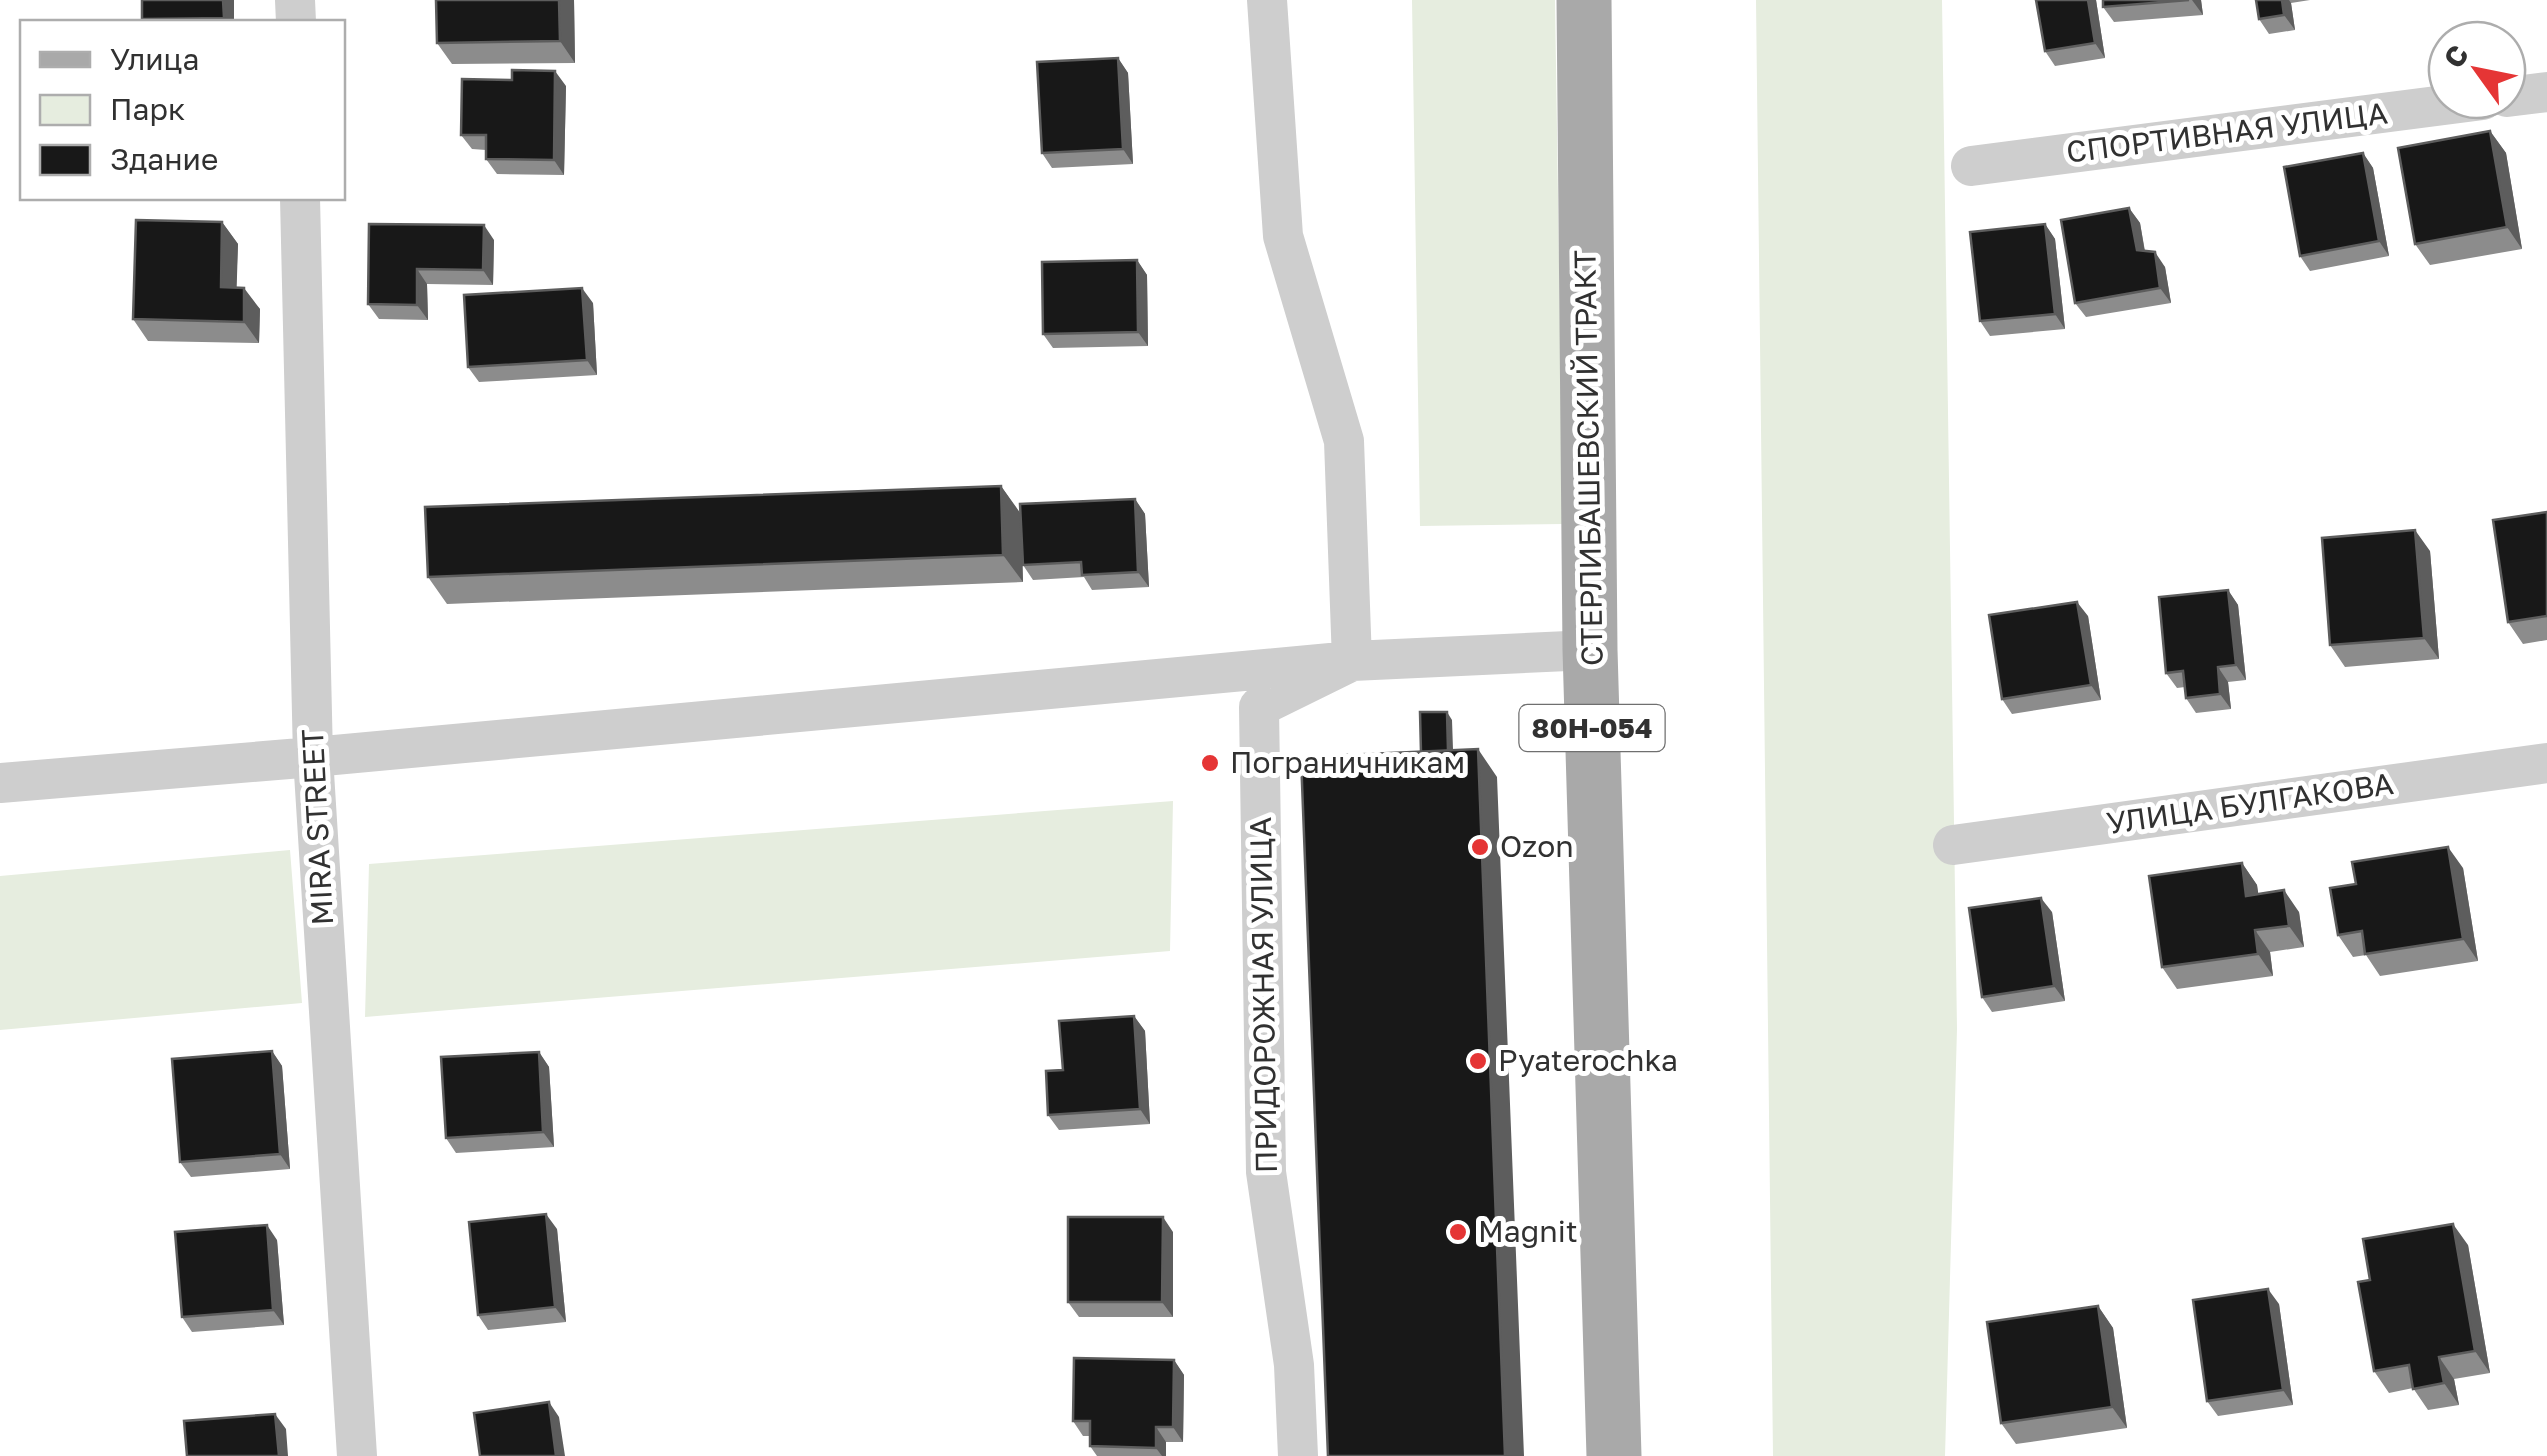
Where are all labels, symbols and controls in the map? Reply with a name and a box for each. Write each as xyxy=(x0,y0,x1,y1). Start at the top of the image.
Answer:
legend xyxy=(20,20,345,200)
north arrow xyxy=(2427,20,2527,120)
text: С xyxy=(2436,39,2475,73)
text: Улица xyxy=(110,41,199,77)
text: Парк xyxy=(110,91,185,127)
street label: СПОРТИВНАЯ УЛИЦА xyxy=(2064,94,2390,170)
text: Здание xyxy=(110,141,218,177)
street label: СТЕРЛИБАШЕВСКИЙ ТРАКТ xyxy=(1566,250,1610,666)
road number: 80Н-054 xyxy=(1520,705,1664,751)
street label: MIRA STREET xyxy=(294,728,340,926)
place label: Пограничникам xyxy=(1230,744,1465,780)
marker: Пограничникам xyxy=(1199,752,1221,774)
street label: УЛИЦА БУЛГАКОВА xyxy=(2104,765,2396,841)
street label: ПРИДОРОЖНАЯ УЛИЦА xyxy=(1242,817,1284,1173)
place label: Ozon xyxy=(1500,828,1574,864)
marker: Ozon xyxy=(1469,836,1491,858)
place label: Pyaterochka xyxy=(1498,1042,1678,1078)
marker: Pyaterochka xyxy=(1467,1050,1489,1072)
place label: Magnit xyxy=(1478,1213,1578,1249)
marker: Magnit xyxy=(1447,1221,1469,1243)

